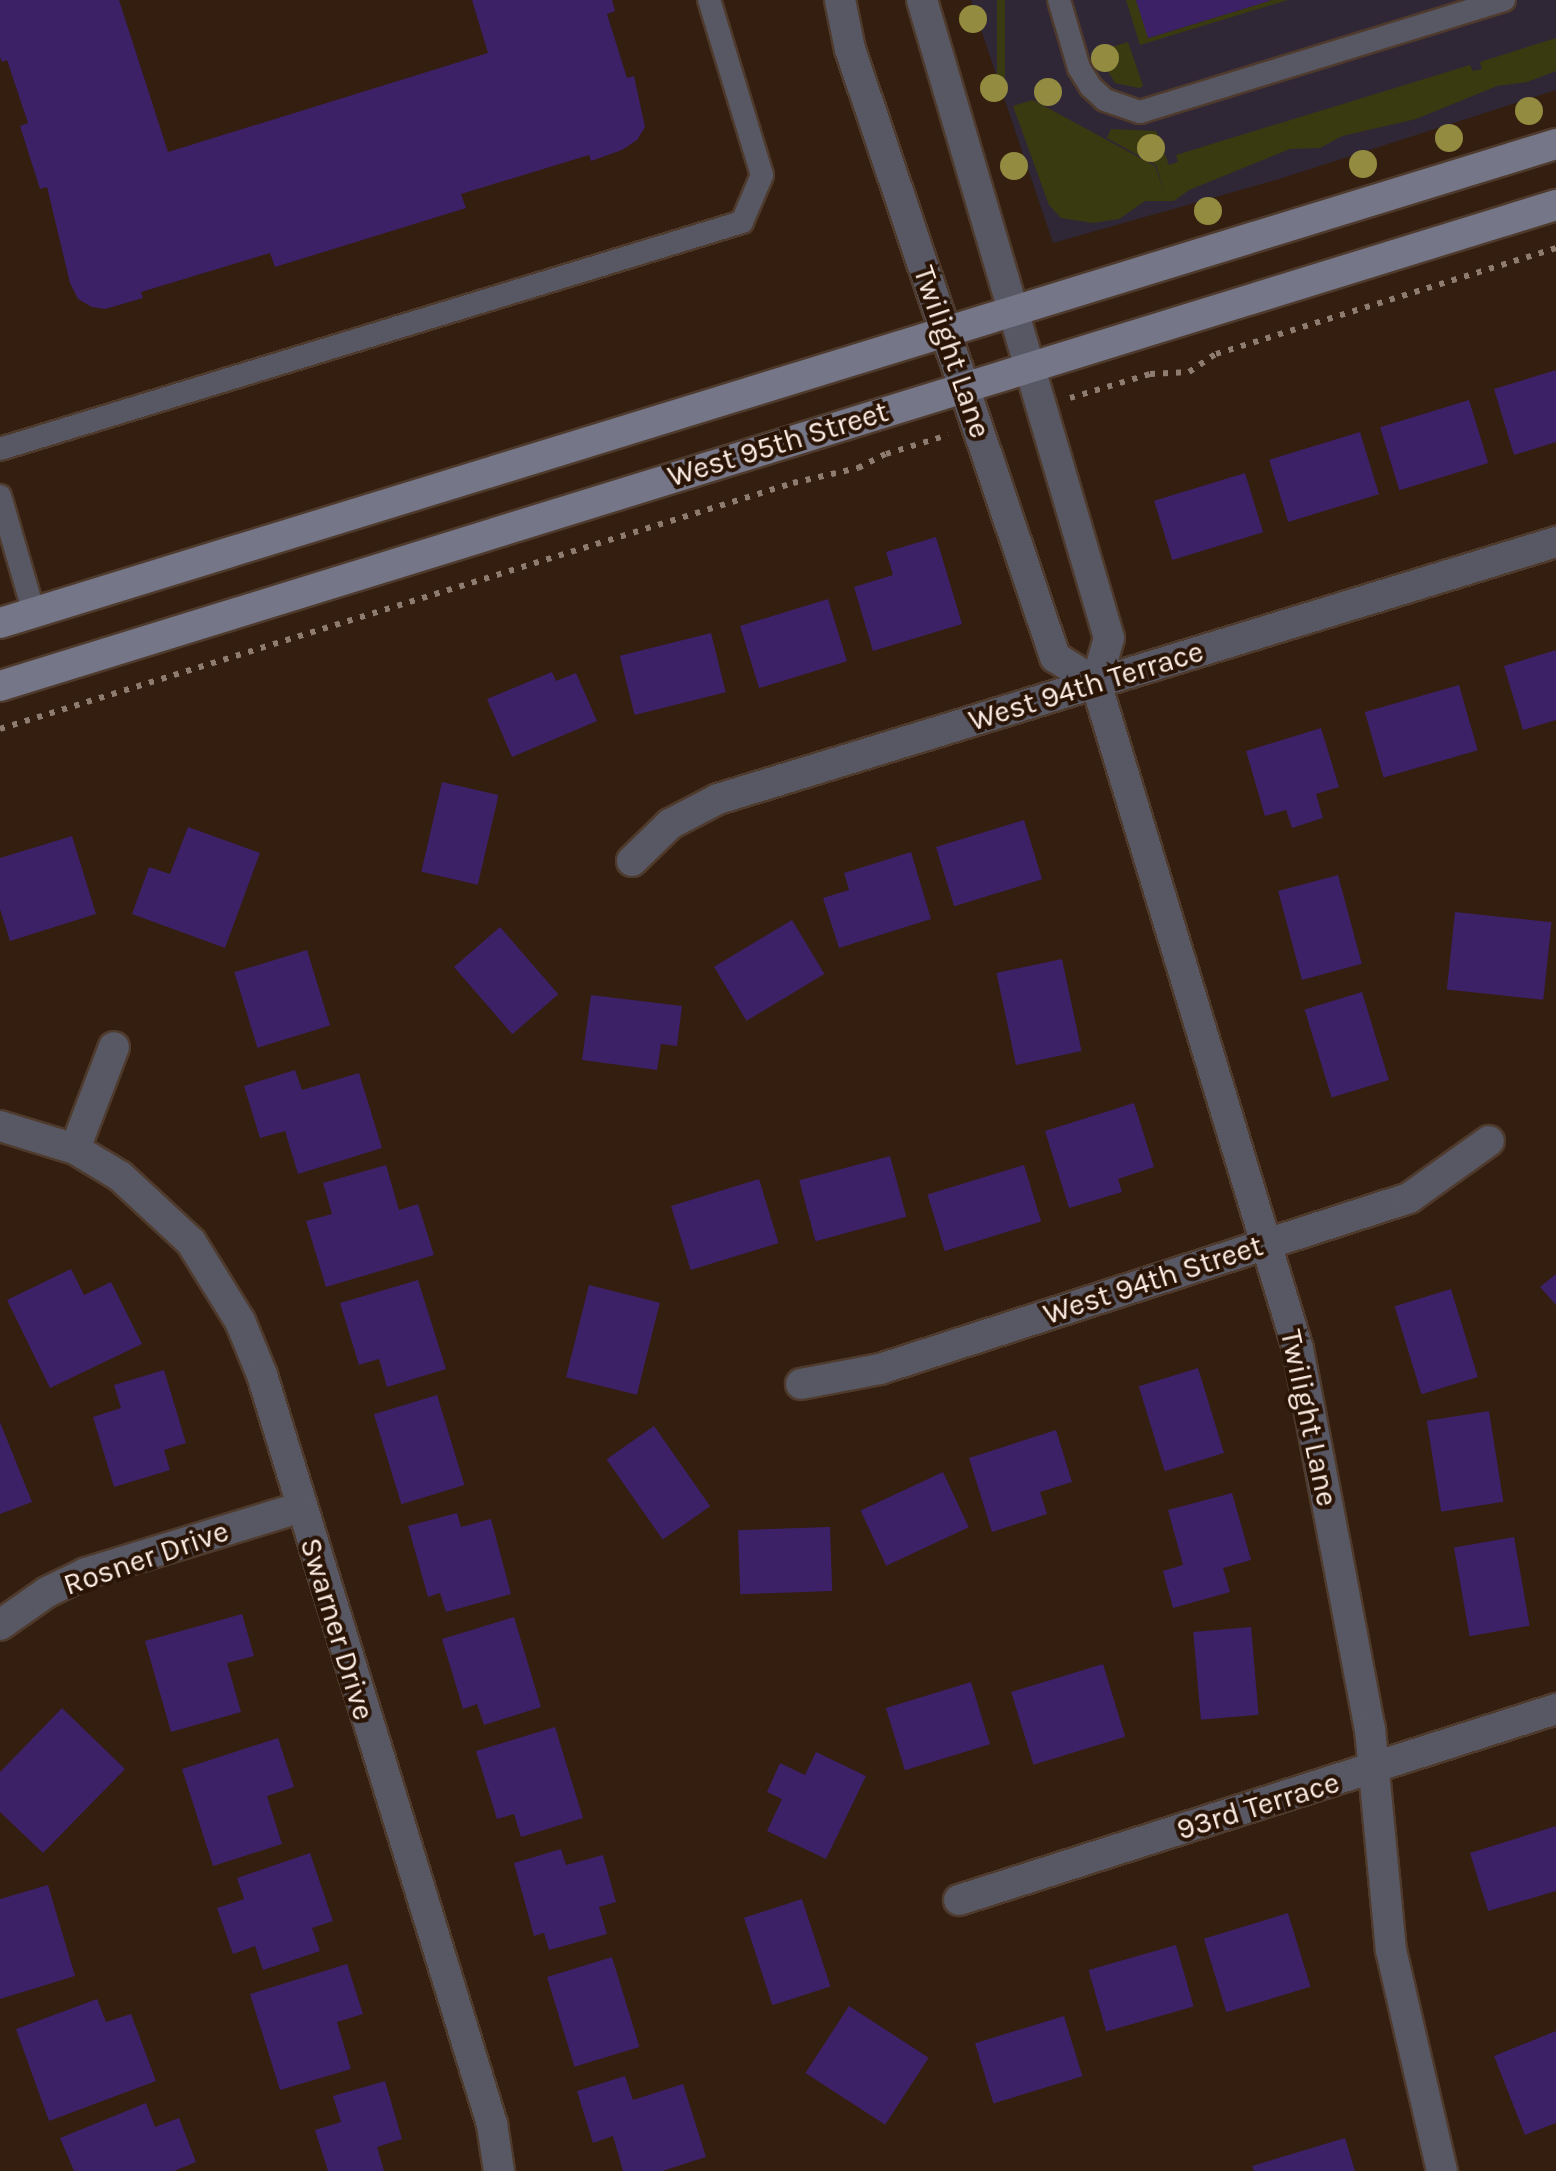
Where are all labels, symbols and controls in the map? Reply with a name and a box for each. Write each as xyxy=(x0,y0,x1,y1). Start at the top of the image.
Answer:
street label: Twilight Lane xyxy=(906,261,998,443)
street label: West 95th Street xyxy=(663,393,893,495)
street label: West 94th Terrace xyxy=(964,633,1208,739)
street label: West 94th Street xyxy=(1039,1228,1267,1332)
street label: Twilight Lane xyxy=(1273,1326,1345,1510)
street label: Rosner Drive xyxy=(59,1513,233,1603)
street label: Swarner Drive xyxy=(292,1533,382,1725)
street label: 93rd Terrace xyxy=(1172,1764,1344,1848)

